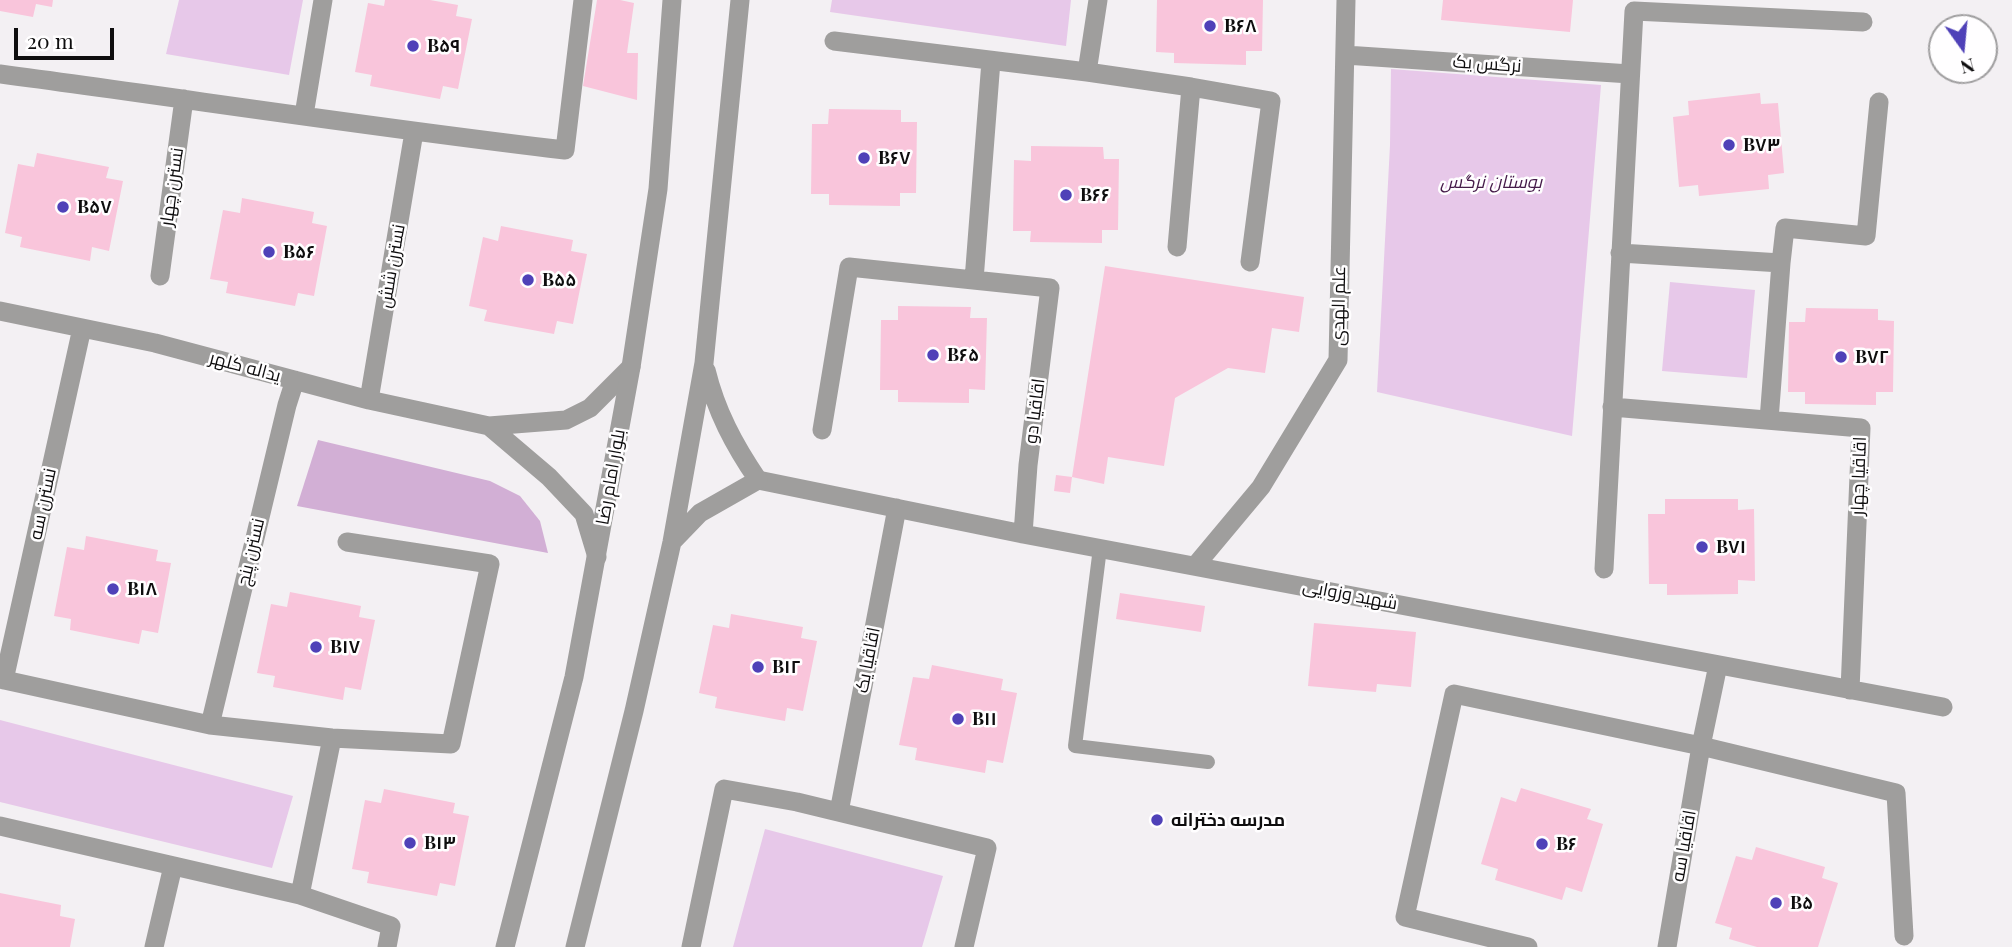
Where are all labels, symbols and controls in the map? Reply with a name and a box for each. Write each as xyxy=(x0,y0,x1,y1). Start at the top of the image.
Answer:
scale bar xyxy=(18,14,117,58)
north arrow xyxy=(1928,14,1998,84)
place label: B۶۸ xyxy=(1224,15,1257,37)
marker: B۶۸ xyxy=(1202,18,1218,34)
text: 20 m xyxy=(27,26,74,54)
place label: B۵۹ xyxy=(427,35,460,57)
marker: B۵۹ xyxy=(405,38,421,54)
street label: نرگس یک xyxy=(1452,51,1522,77)
text: N xyxy=(1958,53,1978,82)
place label: B۷۳ xyxy=(1743,134,1780,156)
marker: B۷۳ xyxy=(1721,137,1737,153)
street label: نسترن چهار xyxy=(156,146,188,228)
place label: B۶۷ xyxy=(878,147,911,169)
marker: B۶۷ xyxy=(856,150,872,166)
park label: بوستان نرگس xyxy=(1440,171,1542,193)
place label: B۶۶ xyxy=(1080,184,1110,206)
marker: B۶۶ xyxy=(1058,187,1074,203)
place label: B۵۷ xyxy=(77,196,112,218)
marker: B۵۷ xyxy=(55,199,71,215)
street label: نسترن شش xyxy=(374,222,410,310)
place label: B۵۶ xyxy=(283,241,315,263)
marker: B۵۶ xyxy=(261,244,277,260)
street label: علم الهدی xyxy=(1328,266,1350,346)
place label: B۵۵ xyxy=(542,269,577,291)
marker: B۵۵ xyxy=(520,272,536,288)
place label: B۶۵ xyxy=(947,344,979,366)
place label: B۷۲ xyxy=(1855,346,1889,368)
street label: یداله کلهر xyxy=(207,347,283,387)
marker: B۶۵ xyxy=(925,347,941,363)
marker: B۷۲ xyxy=(1833,349,1849,365)
street label: اقاقیا دو xyxy=(1020,377,1050,445)
street label: بلوار امام رضا xyxy=(592,427,630,527)
street label: اقاقیا چهار xyxy=(1847,436,1871,516)
street label: نسترن سه xyxy=(25,466,61,542)
street label: نسترن پنج xyxy=(233,516,269,588)
place label: B۷۱ xyxy=(1716,536,1746,558)
marker: B۷۱ xyxy=(1694,539,1710,555)
street label: شهید وزوایی xyxy=(1301,575,1399,615)
place label: B۱۸ xyxy=(127,578,157,600)
marker: B۱۸ xyxy=(105,581,121,597)
street label: اقاقیا یک xyxy=(851,625,885,695)
place label: B۱۷ xyxy=(330,636,360,658)
marker: B۱۷ xyxy=(308,639,324,655)
place label: B۱۲ xyxy=(772,656,800,678)
marker: B۱۲ xyxy=(750,659,766,675)
place label: B۱۱ xyxy=(972,708,997,730)
marker: B۱۱ xyxy=(950,711,966,727)
street label: اقاقیا سه xyxy=(1667,808,1701,884)
place label: مدرسه دخترانه xyxy=(1171,809,1285,831)
marker: مدرسه دخترانه xyxy=(1149,812,1165,828)
place label: B۱۳ xyxy=(424,832,456,854)
place label: B۶ xyxy=(1556,833,1577,855)
marker: B۱۳ xyxy=(402,835,418,851)
marker: B۶ xyxy=(1534,836,1550,852)
place label: B۵ xyxy=(1790,892,1813,914)
marker: B۵ xyxy=(1768,895,1784,911)

